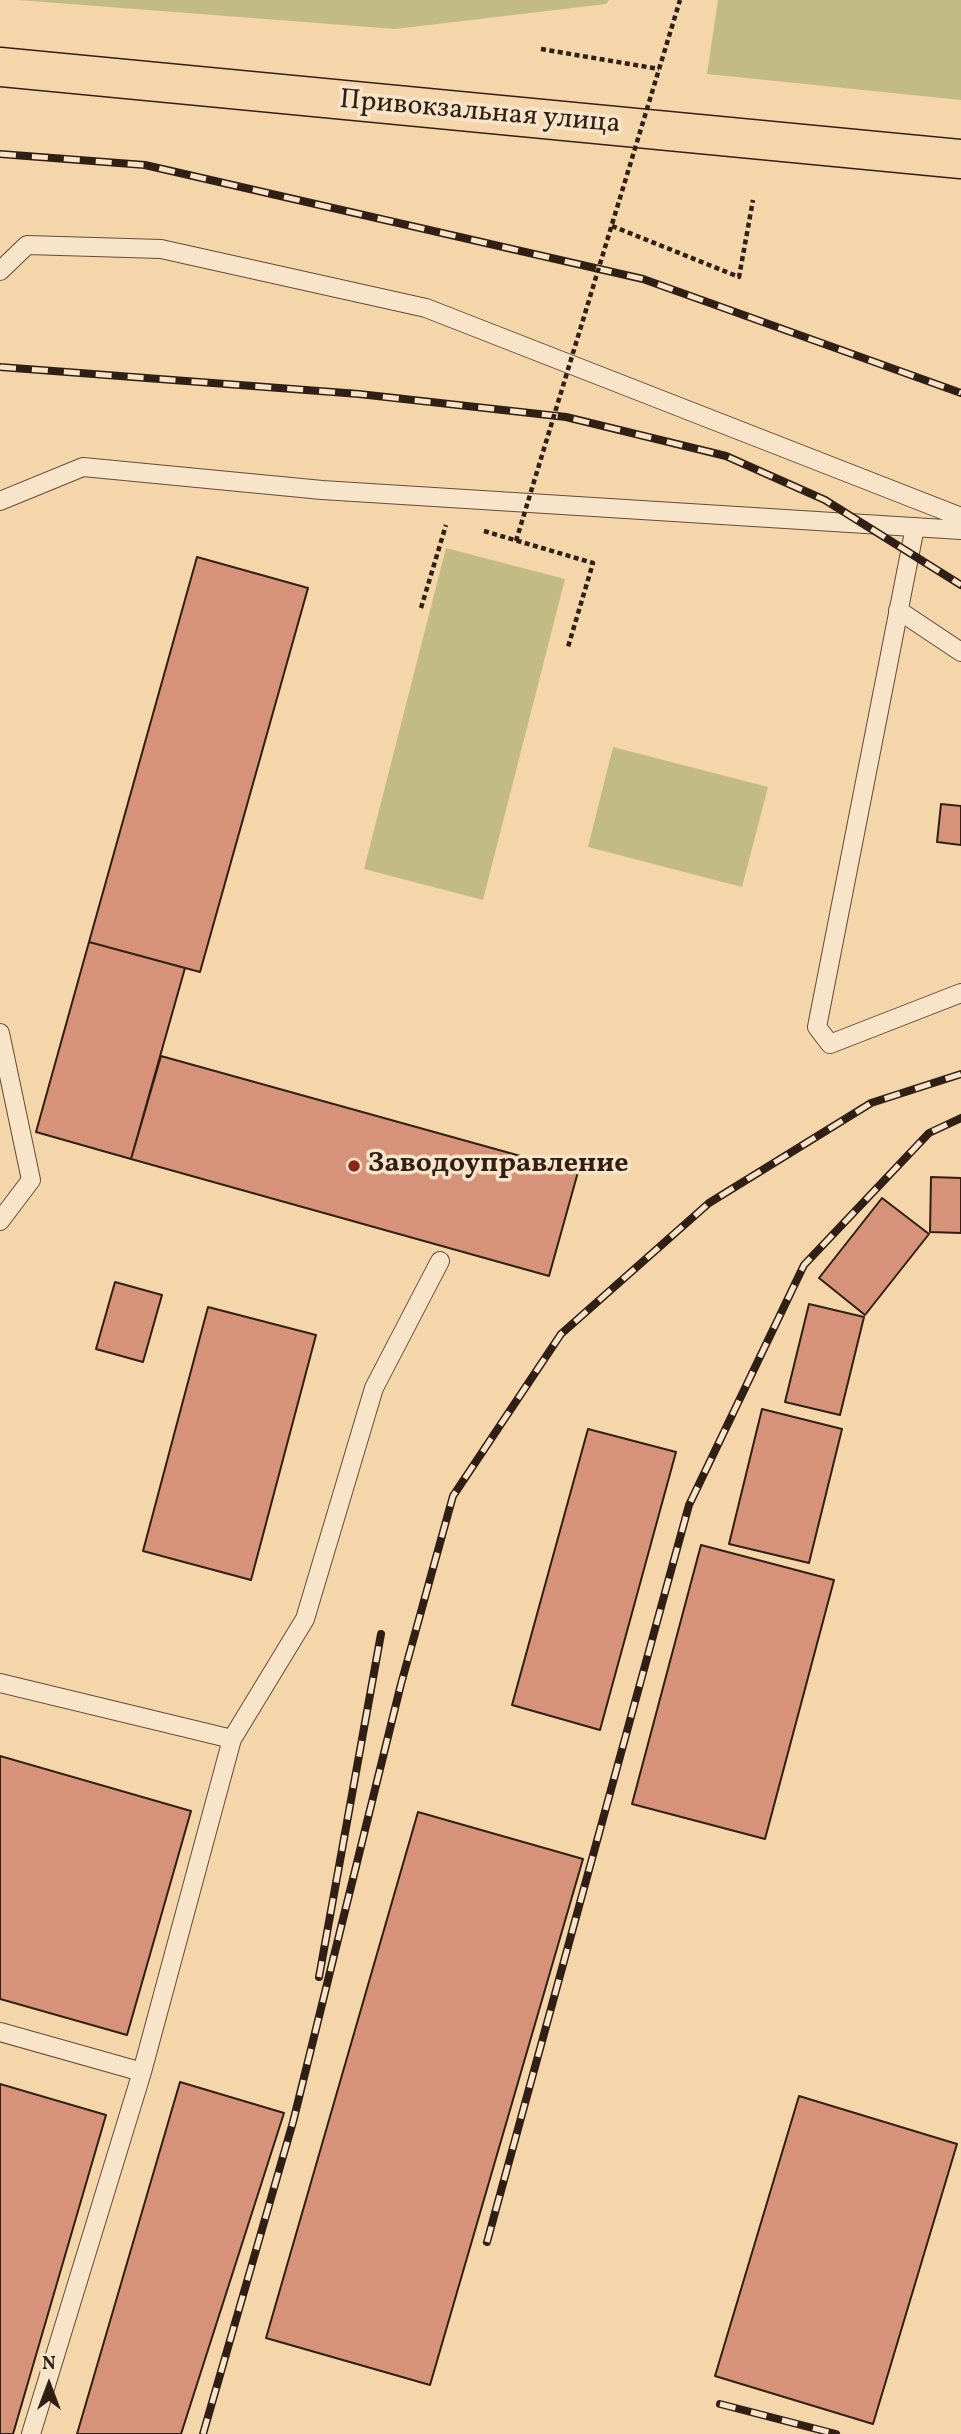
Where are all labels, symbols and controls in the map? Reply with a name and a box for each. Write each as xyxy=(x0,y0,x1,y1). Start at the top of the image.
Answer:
street label: Привокзальная улица xyxy=(338,85,622,143)
place label: Заводоуправление xyxy=(368,1149,629,1183)
marker: Заводоуправление xyxy=(346,1158,362,1174)
north arrow xyxy=(14,2350,84,2420)
text: N xyxy=(42,2351,56,2377)

